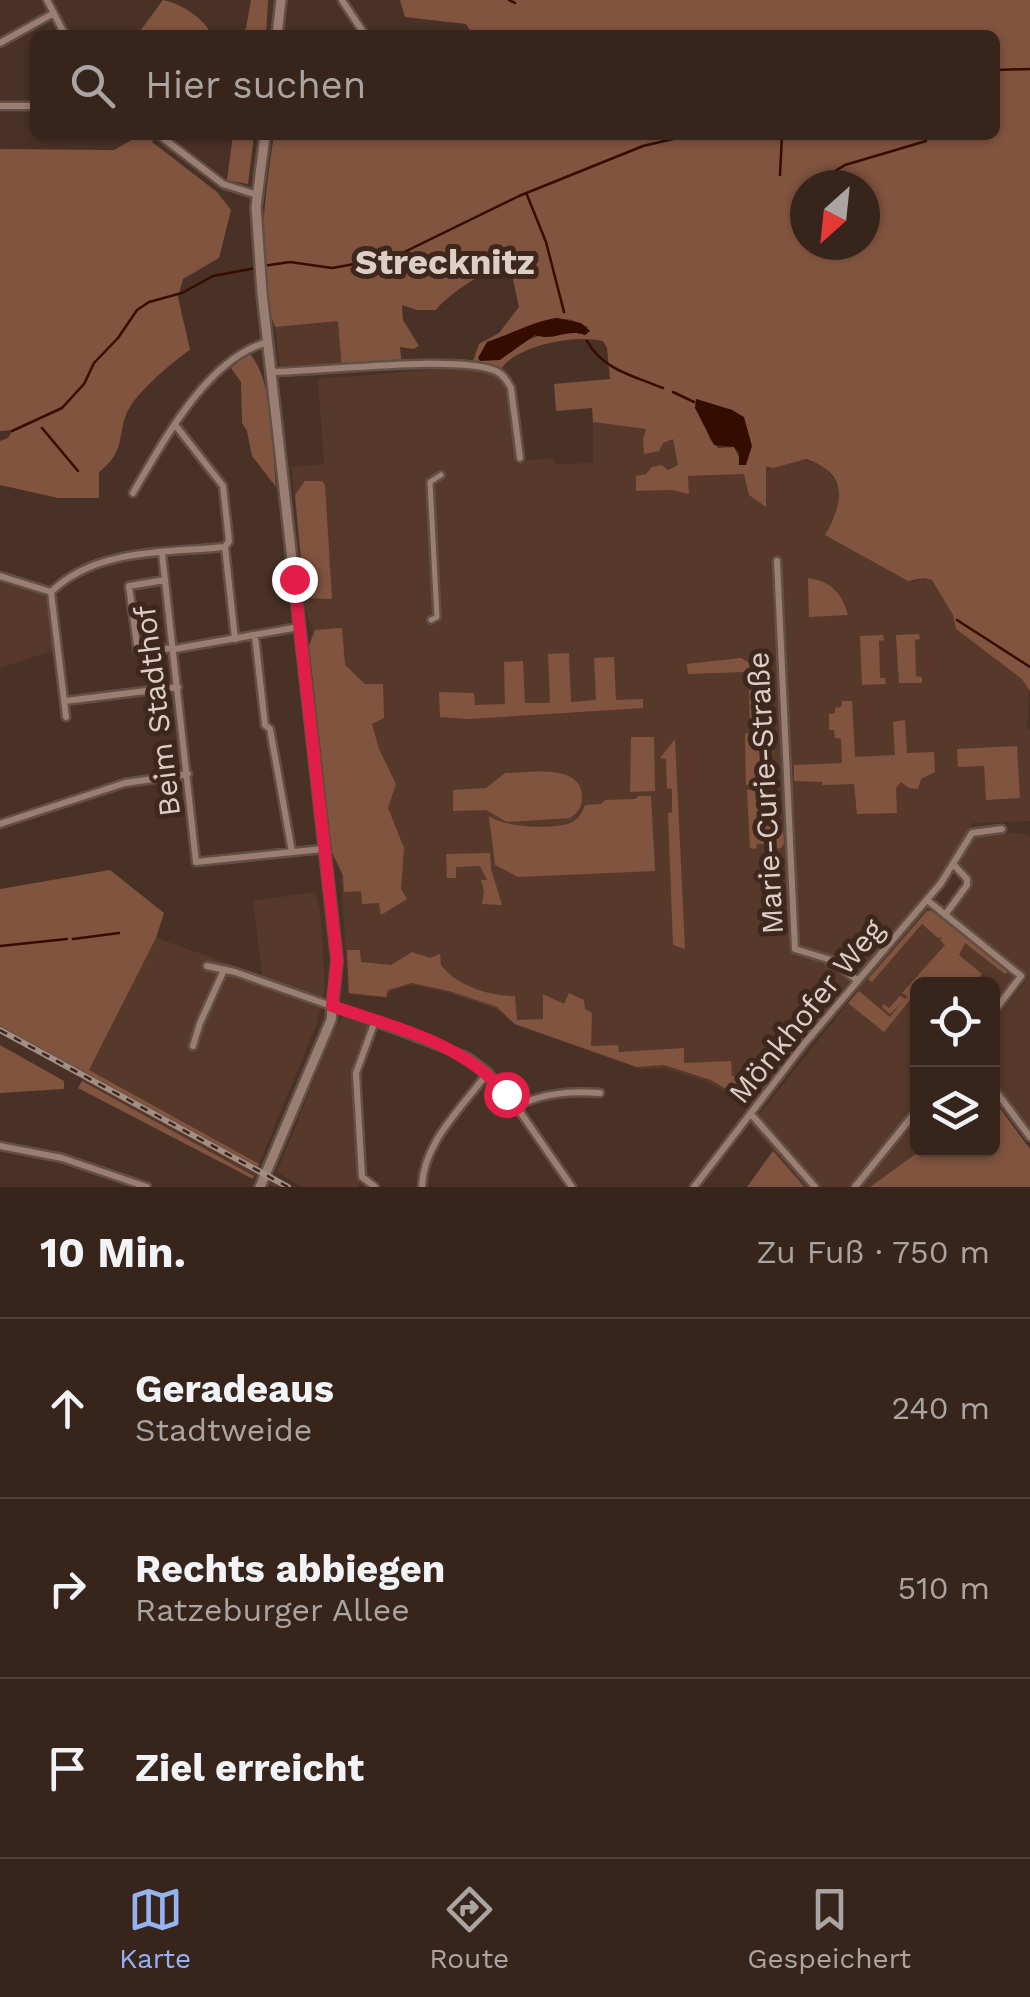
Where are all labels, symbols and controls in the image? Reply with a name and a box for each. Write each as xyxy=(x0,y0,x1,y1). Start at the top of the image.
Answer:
search box xyxy=(30,30,1000,140)
icon: search xyxy=(65,58,120,113)
text: Hier suchen xyxy=(145,63,366,107)
north arrow xyxy=(790,170,880,260)
district label: Strecknitz xyxy=(355,241,535,283)
route end xyxy=(272,557,318,603)
street label: Beim Stadthof xyxy=(127,603,187,818)
street label: Marie-Curie-Straße xyxy=(740,651,790,935)
street label: Mönkhofer Weg xyxy=(721,912,891,1110)
map controls xyxy=(910,977,1000,1157)
button: locate xyxy=(910,977,1000,1067)
button: layers xyxy=(910,1067,1000,1157)
route start xyxy=(484,1072,530,1118)
text: 10 Min. xyxy=(40,1228,186,1277)
text: Zu Fuß · 750 m xyxy=(756,1233,990,1271)
text: Geradeaus xyxy=(135,1367,334,1411)
icon: ahead xyxy=(40,1381,95,1436)
text: 240 m xyxy=(891,1389,990,1427)
text: Stadtweide xyxy=(135,1411,312,1449)
text: Rechts abbiegen xyxy=(135,1547,445,1591)
icon: right xyxy=(40,1561,95,1616)
text: 510 m xyxy=(898,1569,990,1607)
text: Ratzeburger Allee xyxy=(135,1591,410,1629)
icon: arrive xyxy=(40,1741,95,1796)
text: Ziel erreicht xyxy=(135,1746,364,1790)
tab: Karte xyxy=(119,1882,191,1975)
tab: Route xyxy=(429,1882,509,1975)
tab: Gespeichert xyxy=(747,1882,911,1975)

